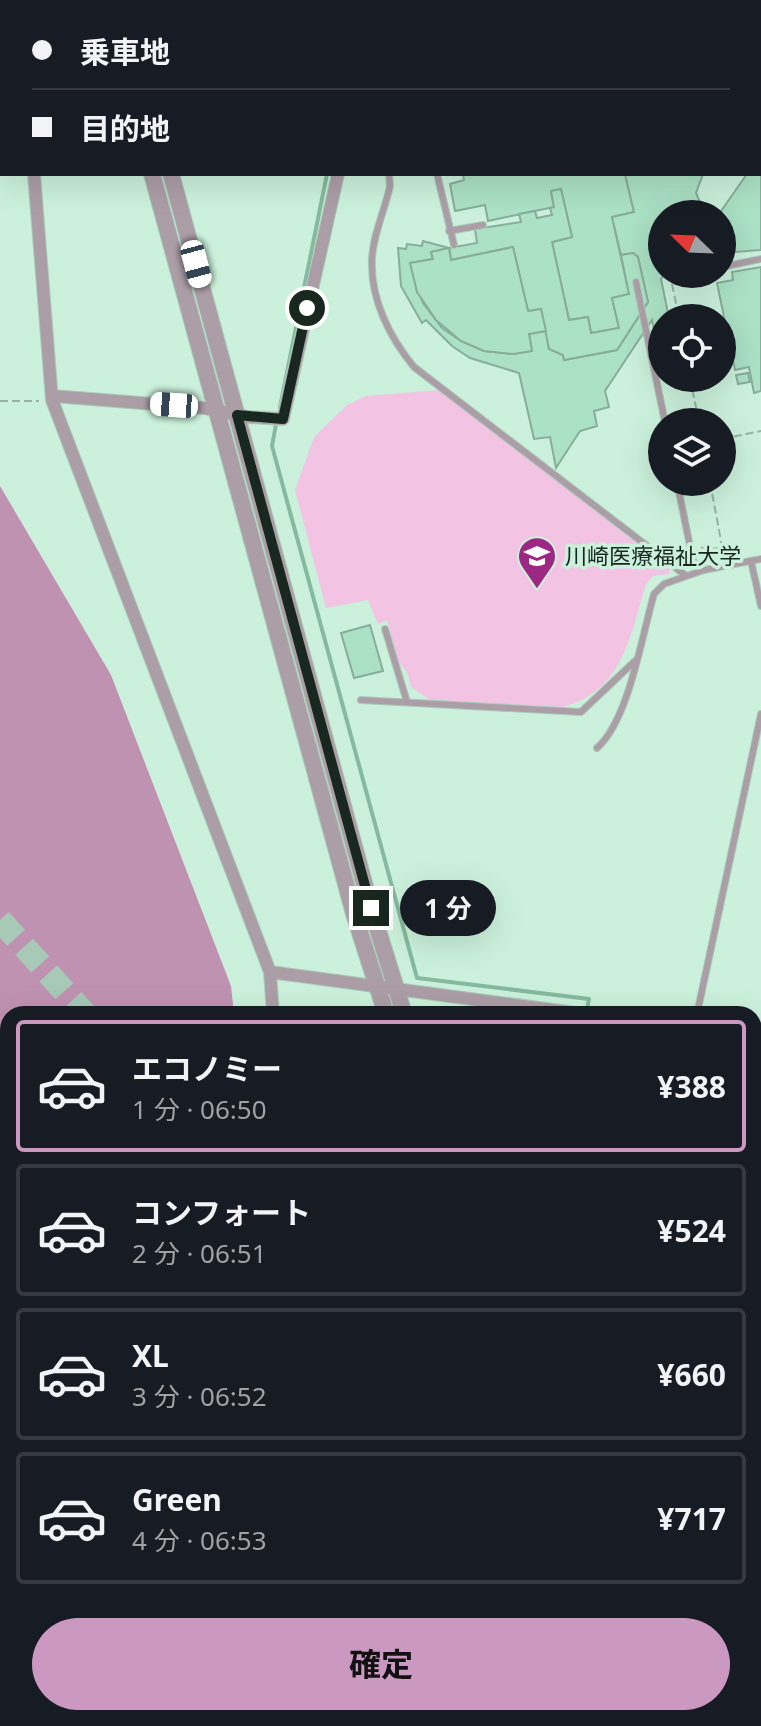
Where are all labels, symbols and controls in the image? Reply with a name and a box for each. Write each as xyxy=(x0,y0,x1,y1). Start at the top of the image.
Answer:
text: 乗車地 xyxy=(80,31,170,72)
text: 目的地 xyxy=(80,108,170,149)
north arrow xyxy=(648,200,736,288)
map controls xyxy=(648,200,736,496)
car xyxy=(178,238,214,290)
route start xyxy=(289,290,325,326)
button: locate xyxy=(648,304,736,392)
car xyxy=(149,391,199,419)
button: layers xyxy=(648,408,736,496)
school or university icon: 川崎医療福祉大学 xyxy=(516,535,558,590)
place label: 川崎医療福祉大学 xyxy=(565,540,741,570)
callout: 1 分 xyxy=(399,880,495,936)
route end xyxy=(353,890,389,926)
text: 1 分 xyxy=(424,890,472,926)
text: エコノミー xyxy=(132,1048,282,1089)
icon: car xyxy=(36,1050,108,1122)
text: ¥388 xyxy=(657,1066,726,1107)
text: 1 分 · 06:50 xyxy=(132,1091,267,1127)
text: コンフォート xyxy=(132,1192,311,1233)
icon: car xyxy=(36,1194,108,1266)
text: ¥524 xyxy=(657,1210,726,1251)
text: 2 分 · 06:51 xyxy=(132,1235,267,1271)
text: XL xyxy=(132,1335,169,1376)
icon: car xyxy=(36,1338,108,1410)
text: ¥660 xyxy=(657,1354,726,1395)
text: 3 分 · 06:52 xyxy=(132,1378,267,1414)
text: Green xyxy=(132,1479,222,1520)
icon: car xyxy=(36,1482,108,1554)
text: ¥717 xyxy=(657,1498,726,1539)
text: 4 分 · 06:53 xyxy=(132,1522,267,1558)
button: 確定 xyxy=(32,1618,730,1710)

